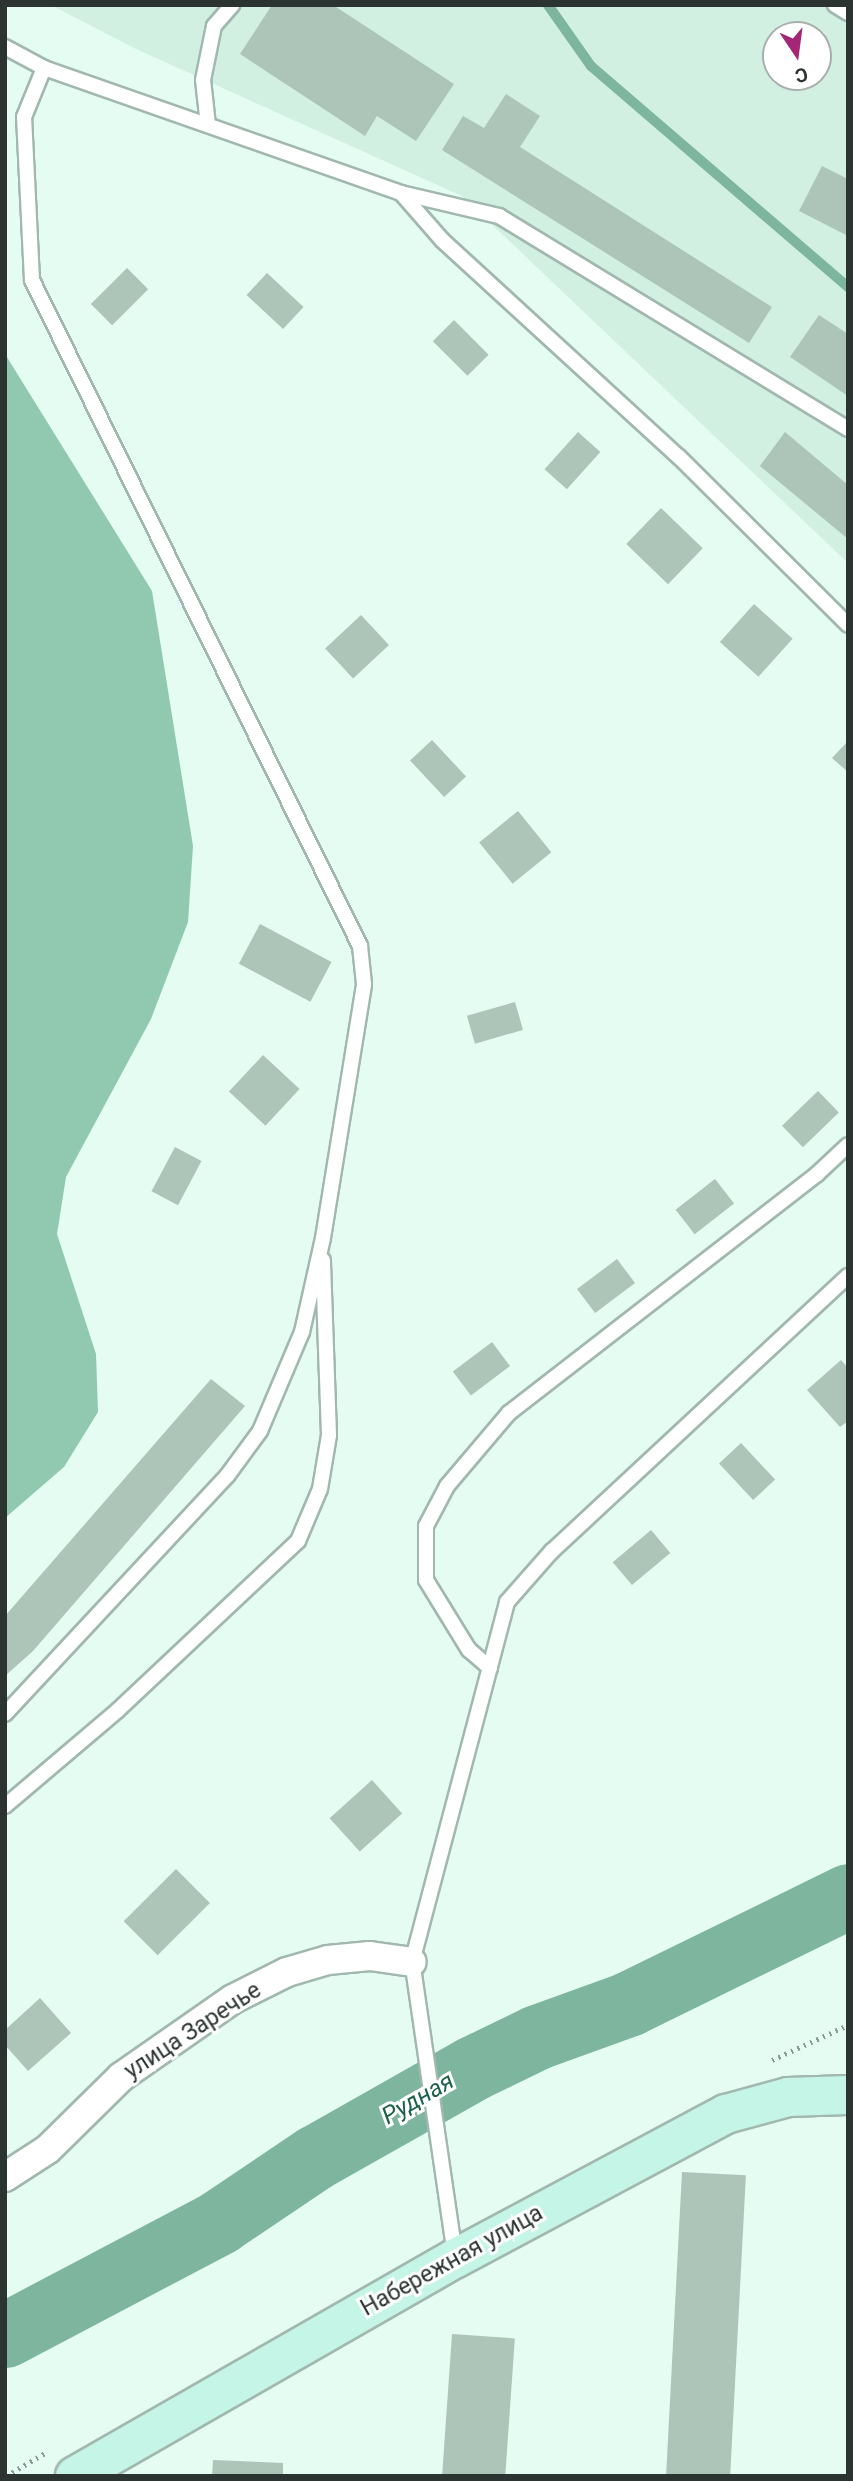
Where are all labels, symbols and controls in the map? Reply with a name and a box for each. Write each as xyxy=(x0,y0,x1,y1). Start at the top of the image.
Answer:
north arrow xyxy=(762,21,832,91)
text: С xyxy=(793,62,810,88)
street label: улица Заречье xyxy=(120,1977,266,2085)
water label: Рудная xyxy=(377,2067,459,2131)
street label: Набережная улица xyxy=(356,2200,548,2322)

